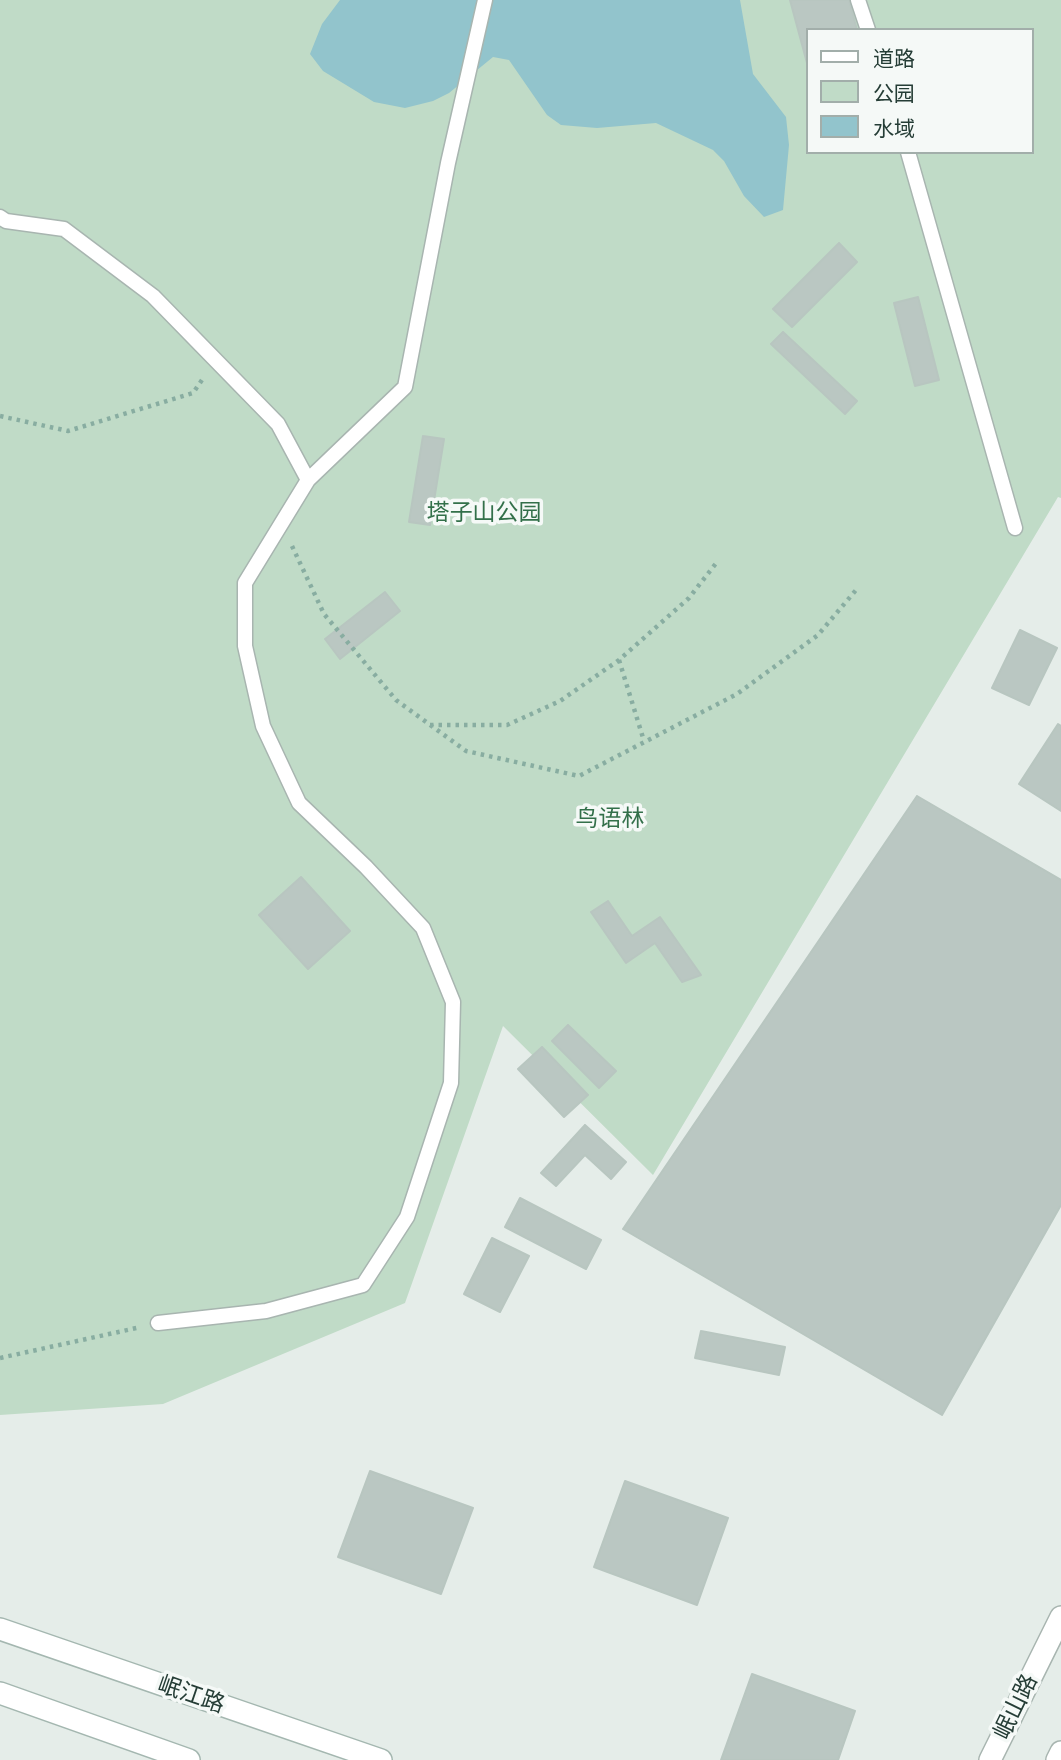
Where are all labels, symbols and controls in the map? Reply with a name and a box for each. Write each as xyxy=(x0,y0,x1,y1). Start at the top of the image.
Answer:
legend xyxy=(806,28,1033,154)
text: 道路 xyxy=(873,45,915,71)
text: 公园 xyxy=(873,80,915,106)
text: 水域 xyxy=(873,115,915,141)
park label: 塔子山公园 xyxy=(427,499,541,527)
park label: 鸟语林 xyxy=(576,805,644,833)
street label: 岷山路 xyxy=(988,1670,1044,1744)
street label: 岷江路 xyxy=(154,1671,228,1719)

